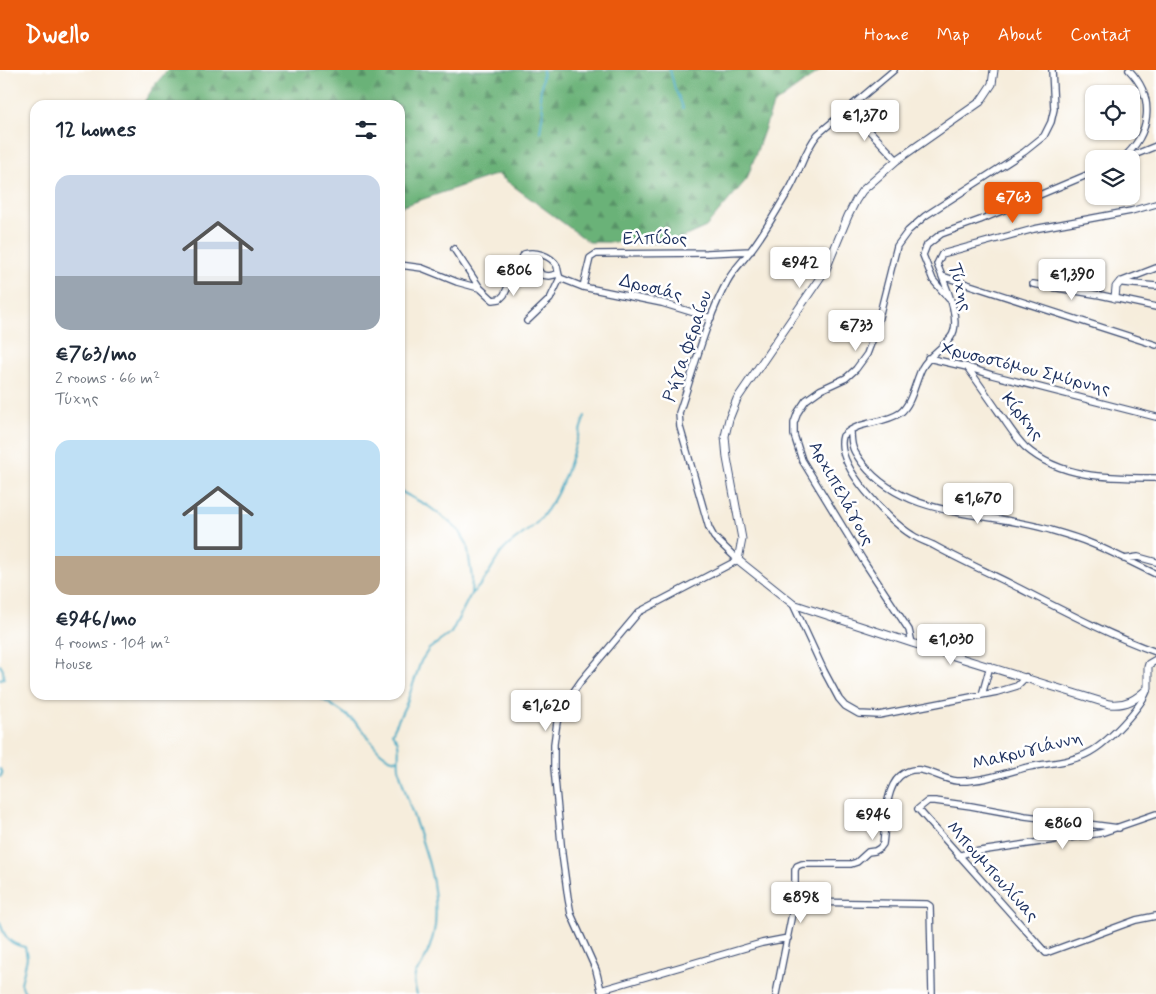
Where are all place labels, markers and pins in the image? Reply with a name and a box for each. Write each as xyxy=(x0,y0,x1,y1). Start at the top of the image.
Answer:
pin: €1,370 xyxy=(824,100,906,142)
pin: €763 xyxy=(983,182,1043,224)
pin: €942 xyxy=(770,246,830,289)
pin: €806 xyxy=(484,254,544,297)
pin: €1,390 xyxy=(1031,258,1113,301)
pin: €733 xyxy=(826,310,886,352)
pin: €1,670 xyxy=(937,482,1019,525)
pin: €1,030 xyxy=(910,624,992,666)
pin: €1,620 xyxy=(505,690,587,732)
pin: €946 xyxy=(843,798,903,841)
pin: €860 xyxy=(1033,808,1093,850)
pin: €898 xyxy=(771,882,831,924)

